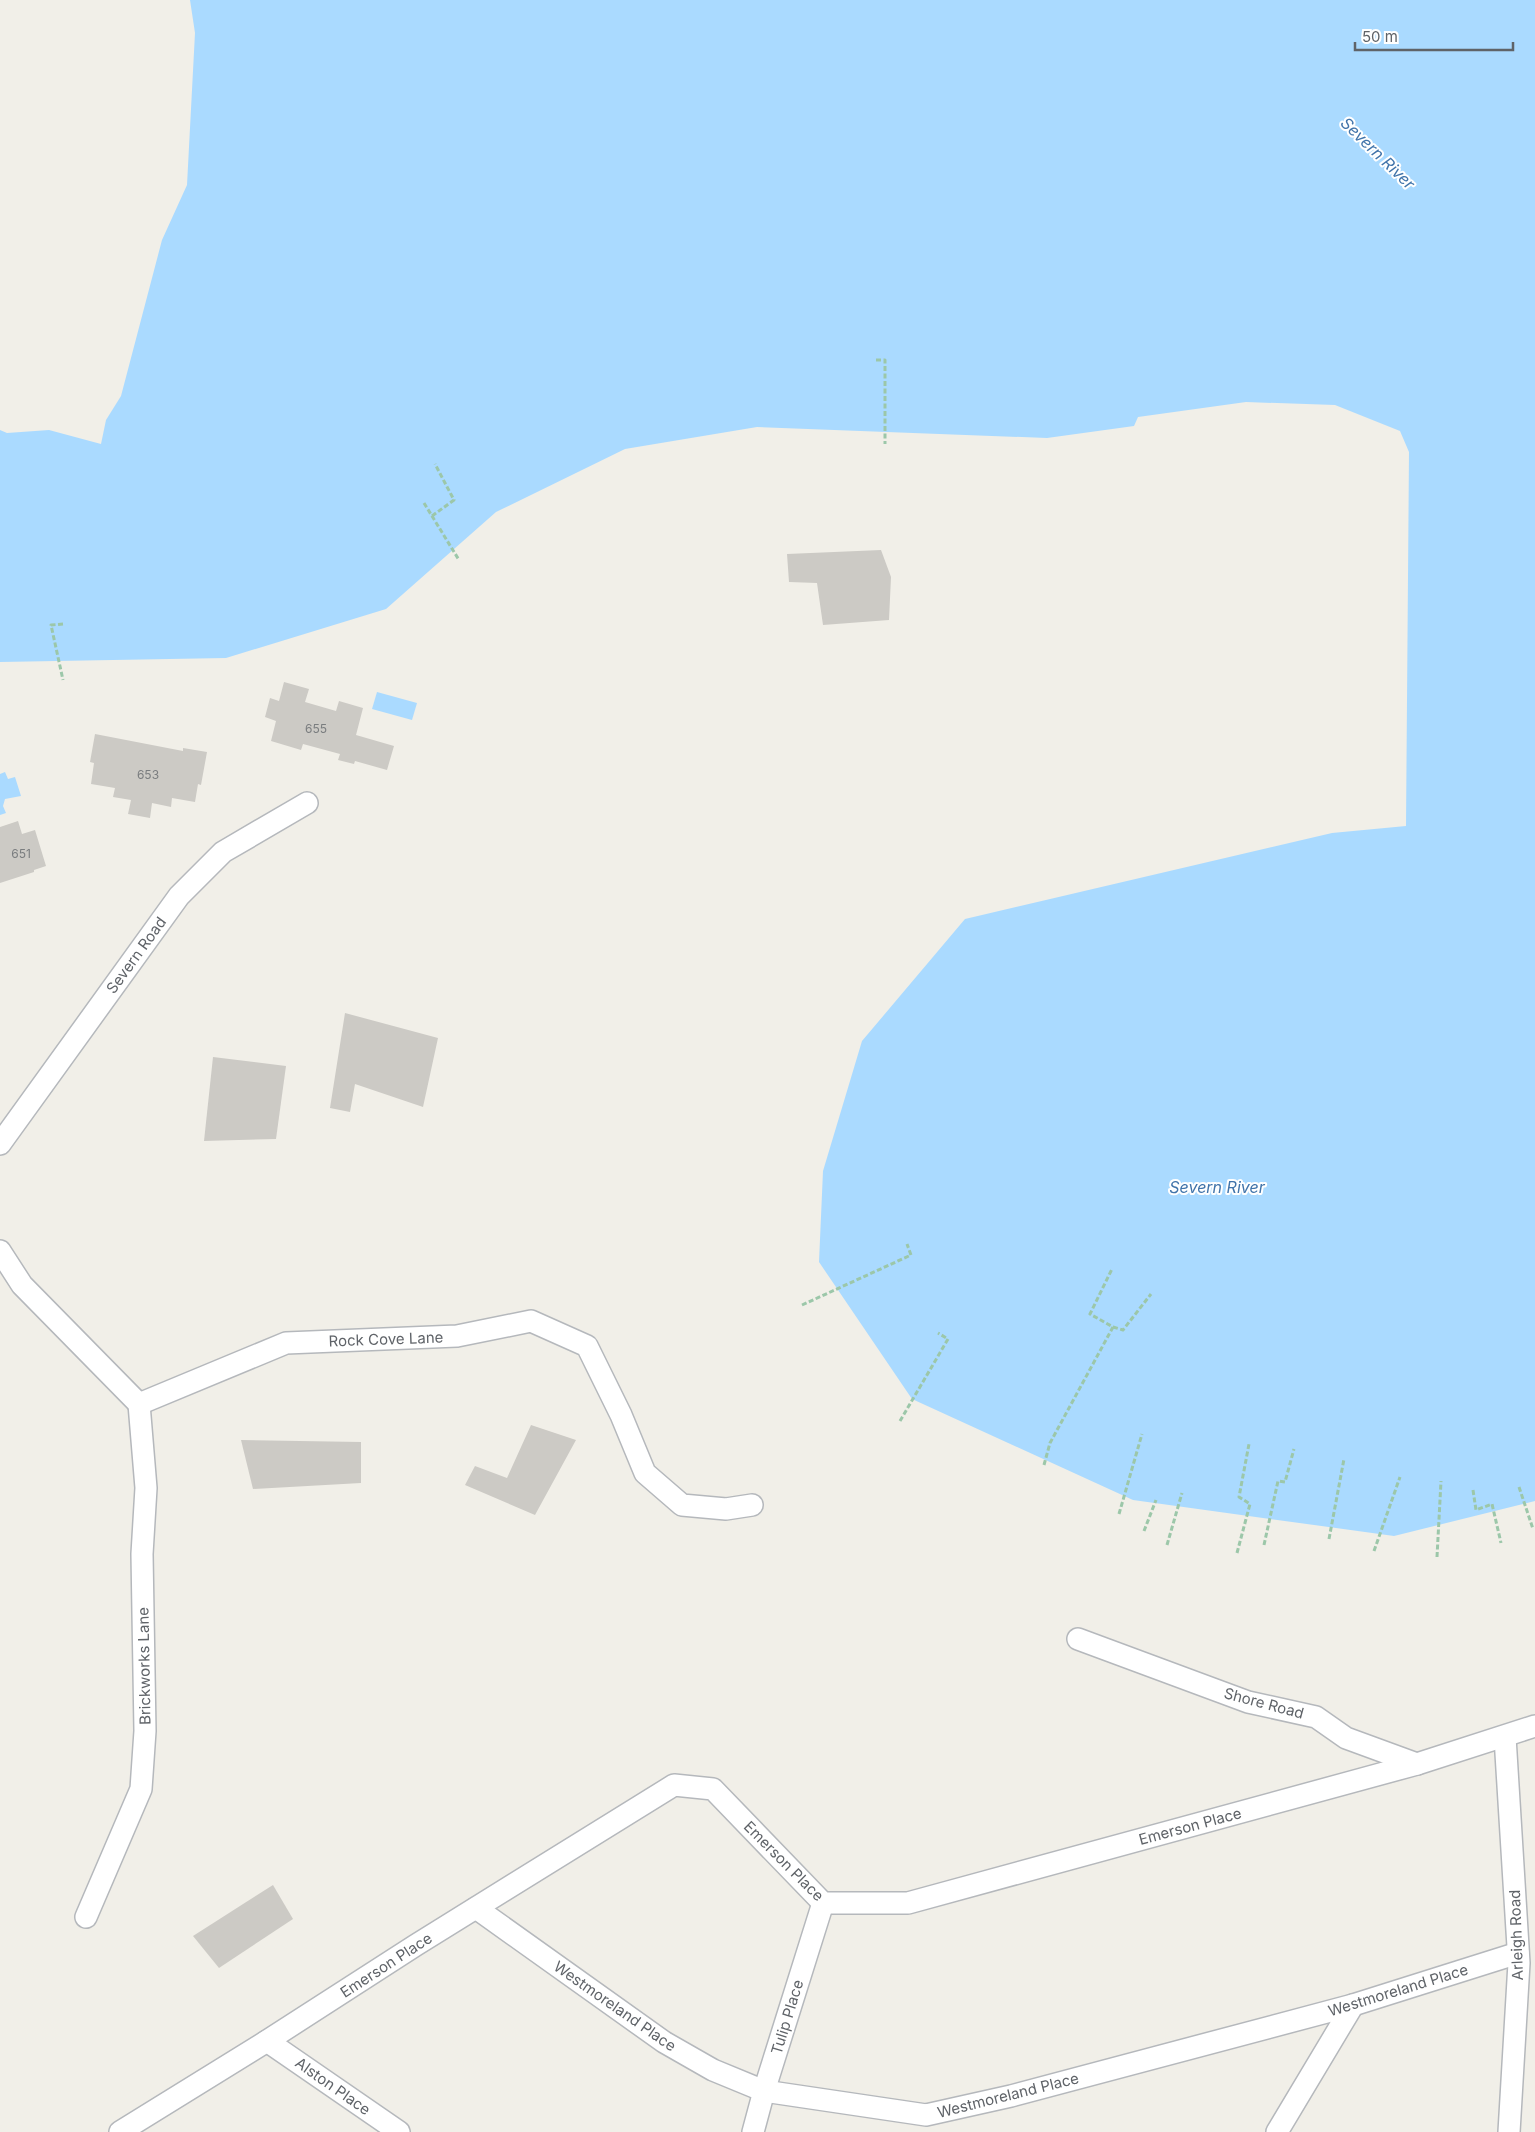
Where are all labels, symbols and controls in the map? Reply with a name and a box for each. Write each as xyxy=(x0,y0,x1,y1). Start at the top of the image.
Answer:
scale bar xyxy=(1355,20,1512,52)
text: 50 m xyxy=(1362,27,1398,46)
water label: Severn River xyxy=(1337,113,1420,194)
house number: 655 xyxy=(305,721,327,736)
house number: 653 xyxy=(137,767,159,782)
house number: 651 xyxy=(11,846,31,861)
street label: Severn Road xyxy=(102,913,170,997)
water label: Severn River xyxy=(1169,1177,1266,1197)
street label: Rock Cove Lane xyxy=(328,1328,444,1350)
street label: Brickworks Lane xyxy=(133,1607,155,1725)
street label: Shore Road xyxy=(1222,1683,1306,1723)
street label: Emerson Place xyxy=(1137,1803,1243,1849)
street label: Emerson Place xyxy=(740,1817,828,1905)
street label: Arleigh Road xyxy=(1505,1889,1527,1981)
street label: Emerson Place xyxy=(337,1928,435,2002)
street label: Westmoreland Place xyxy=(550,1957,680,2055)
street label: Westmoreland Place xyxy=(1326,1960,1470,2020)
street label: Tulip Place xyxy=(767,1977,807,2057)
street label: Alston Place xyxy=(292,2053,374,2119)
street label: Westmoreland Place xyxy=(935,2068,1081,2122)

